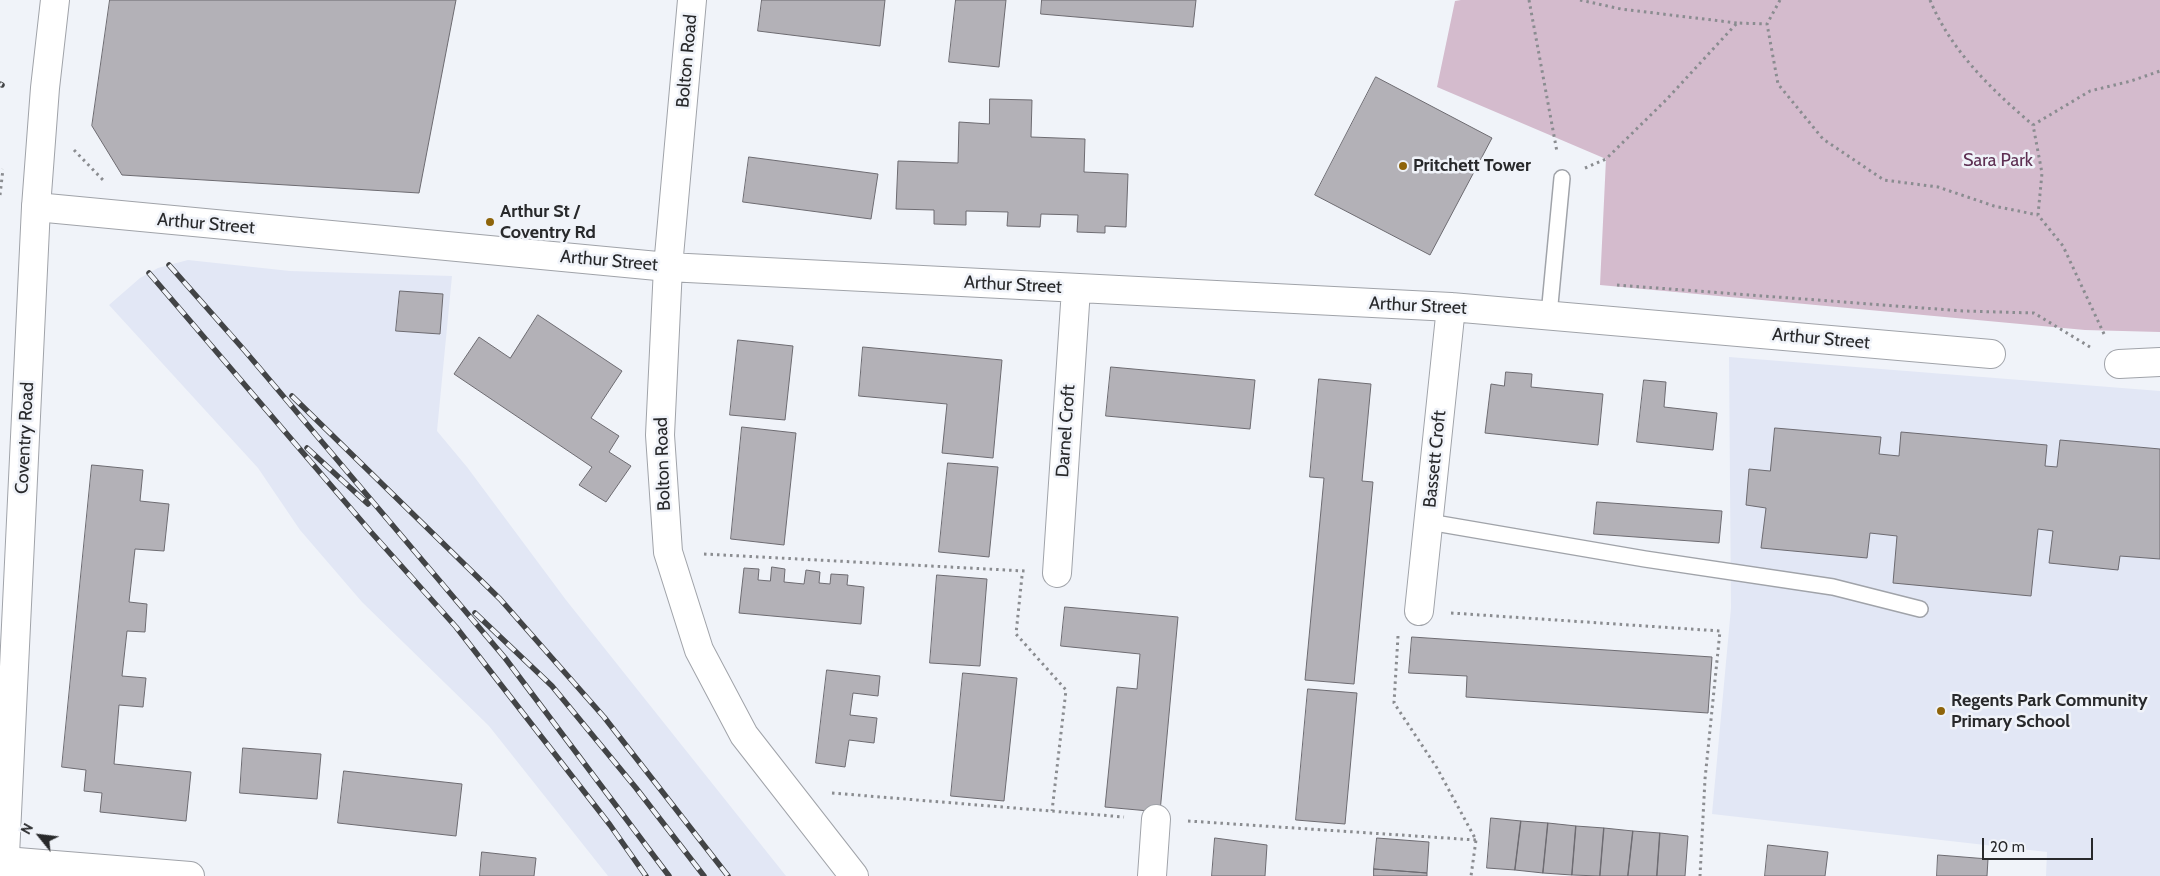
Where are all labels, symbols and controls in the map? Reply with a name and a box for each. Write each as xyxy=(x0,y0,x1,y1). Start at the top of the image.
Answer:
street label: Bolton Road xyxy=(672,13,702,109)
park label: Sara Park xyxy=(1963,150,2033,172)
place label: Pritchett Tower xyxy=(1413,155,1531,177)
marker: Pritchett Tower xyxy=(1397,160,1409,172)
place label: Arthur St / Coventry Rd xyxy=(500,201,596,243)
street label: Arthur Street xyxy=(156,209,256,239)
marker: Arthur St / Coventry Rd xyxy=(484,216,496,228)
street label: Arthur Street xyxy=(559,246,659,276)
street label: Arthur Street xyxy=(963,272,1063,298)
street label: Arthur Street xyxy=(1368,293,1468,319)
street label: Arthur Street xyxy=(1771,324,1871,354)
street label: Coventry Road xyxy=(11,381,39,495)
street label: Darnel Croft xyxy=(1052,384,1080,478)
street label: Bassett Croft xyxy=(1419,409,1451,509)
street label: Bolton Road xyxy=(651,417,675,511)
place label: Regents Park Community Primary School xyxy=(1951,690,2148,732)
marker: Regents Park Community Primary School xyxy=(1935,705,1947,717)
north arrow xyxy=(15,811,65,861)
text: N xyxy=(17,820,37,837)
scale bar xyxy=(1985,828,2096,860)
text: 20 m xyxy=(1990,838,2025,856)

